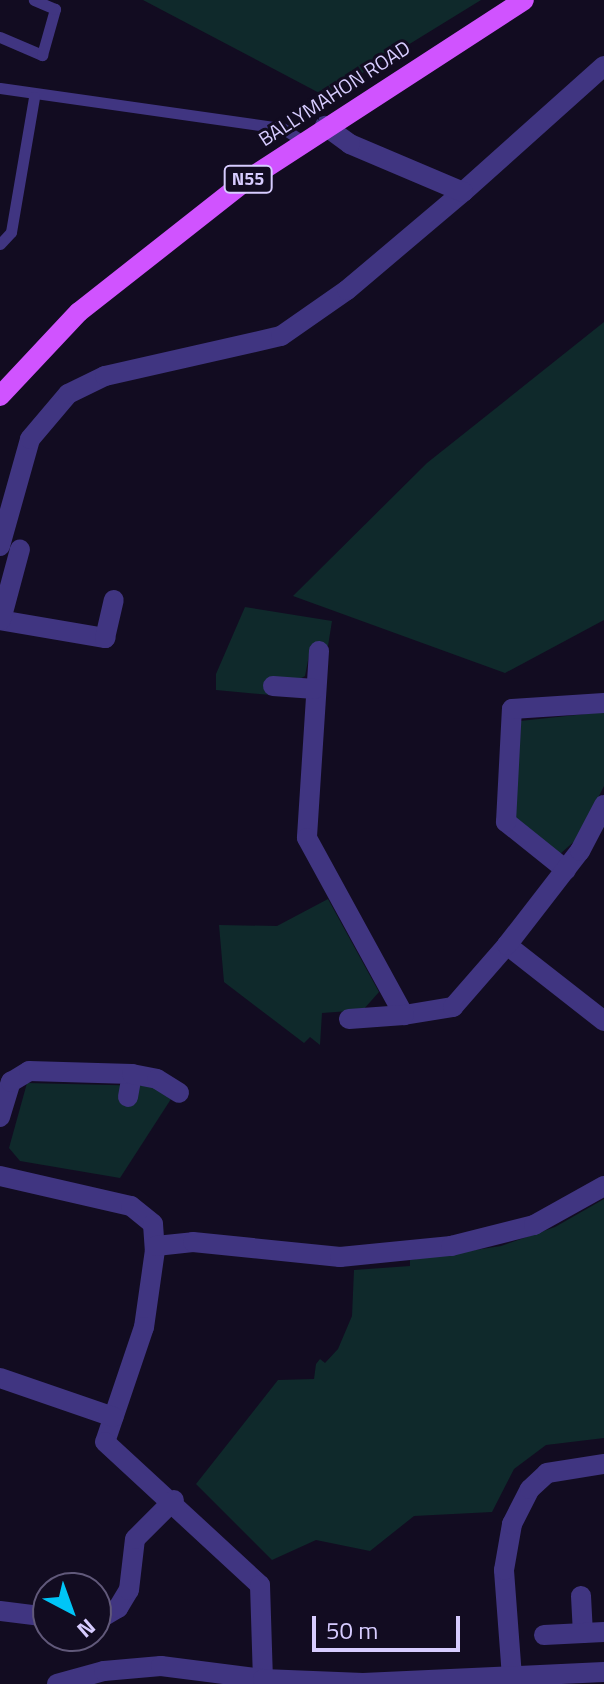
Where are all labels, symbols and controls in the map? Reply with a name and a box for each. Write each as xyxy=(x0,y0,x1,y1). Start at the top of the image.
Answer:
street label: BALLYMAHON ROAD xyxy=(254,35,414,151)
road number: N55 xyxy=(222,165,274,193)
north arrow xyxy=(32,1572,112,1652)
scale bar xyxy=(316,1600,464,1650)
text: N xyxy=(70,1611,103,1646)
text: 50 m xyxy=(326,1612,378,1648)

